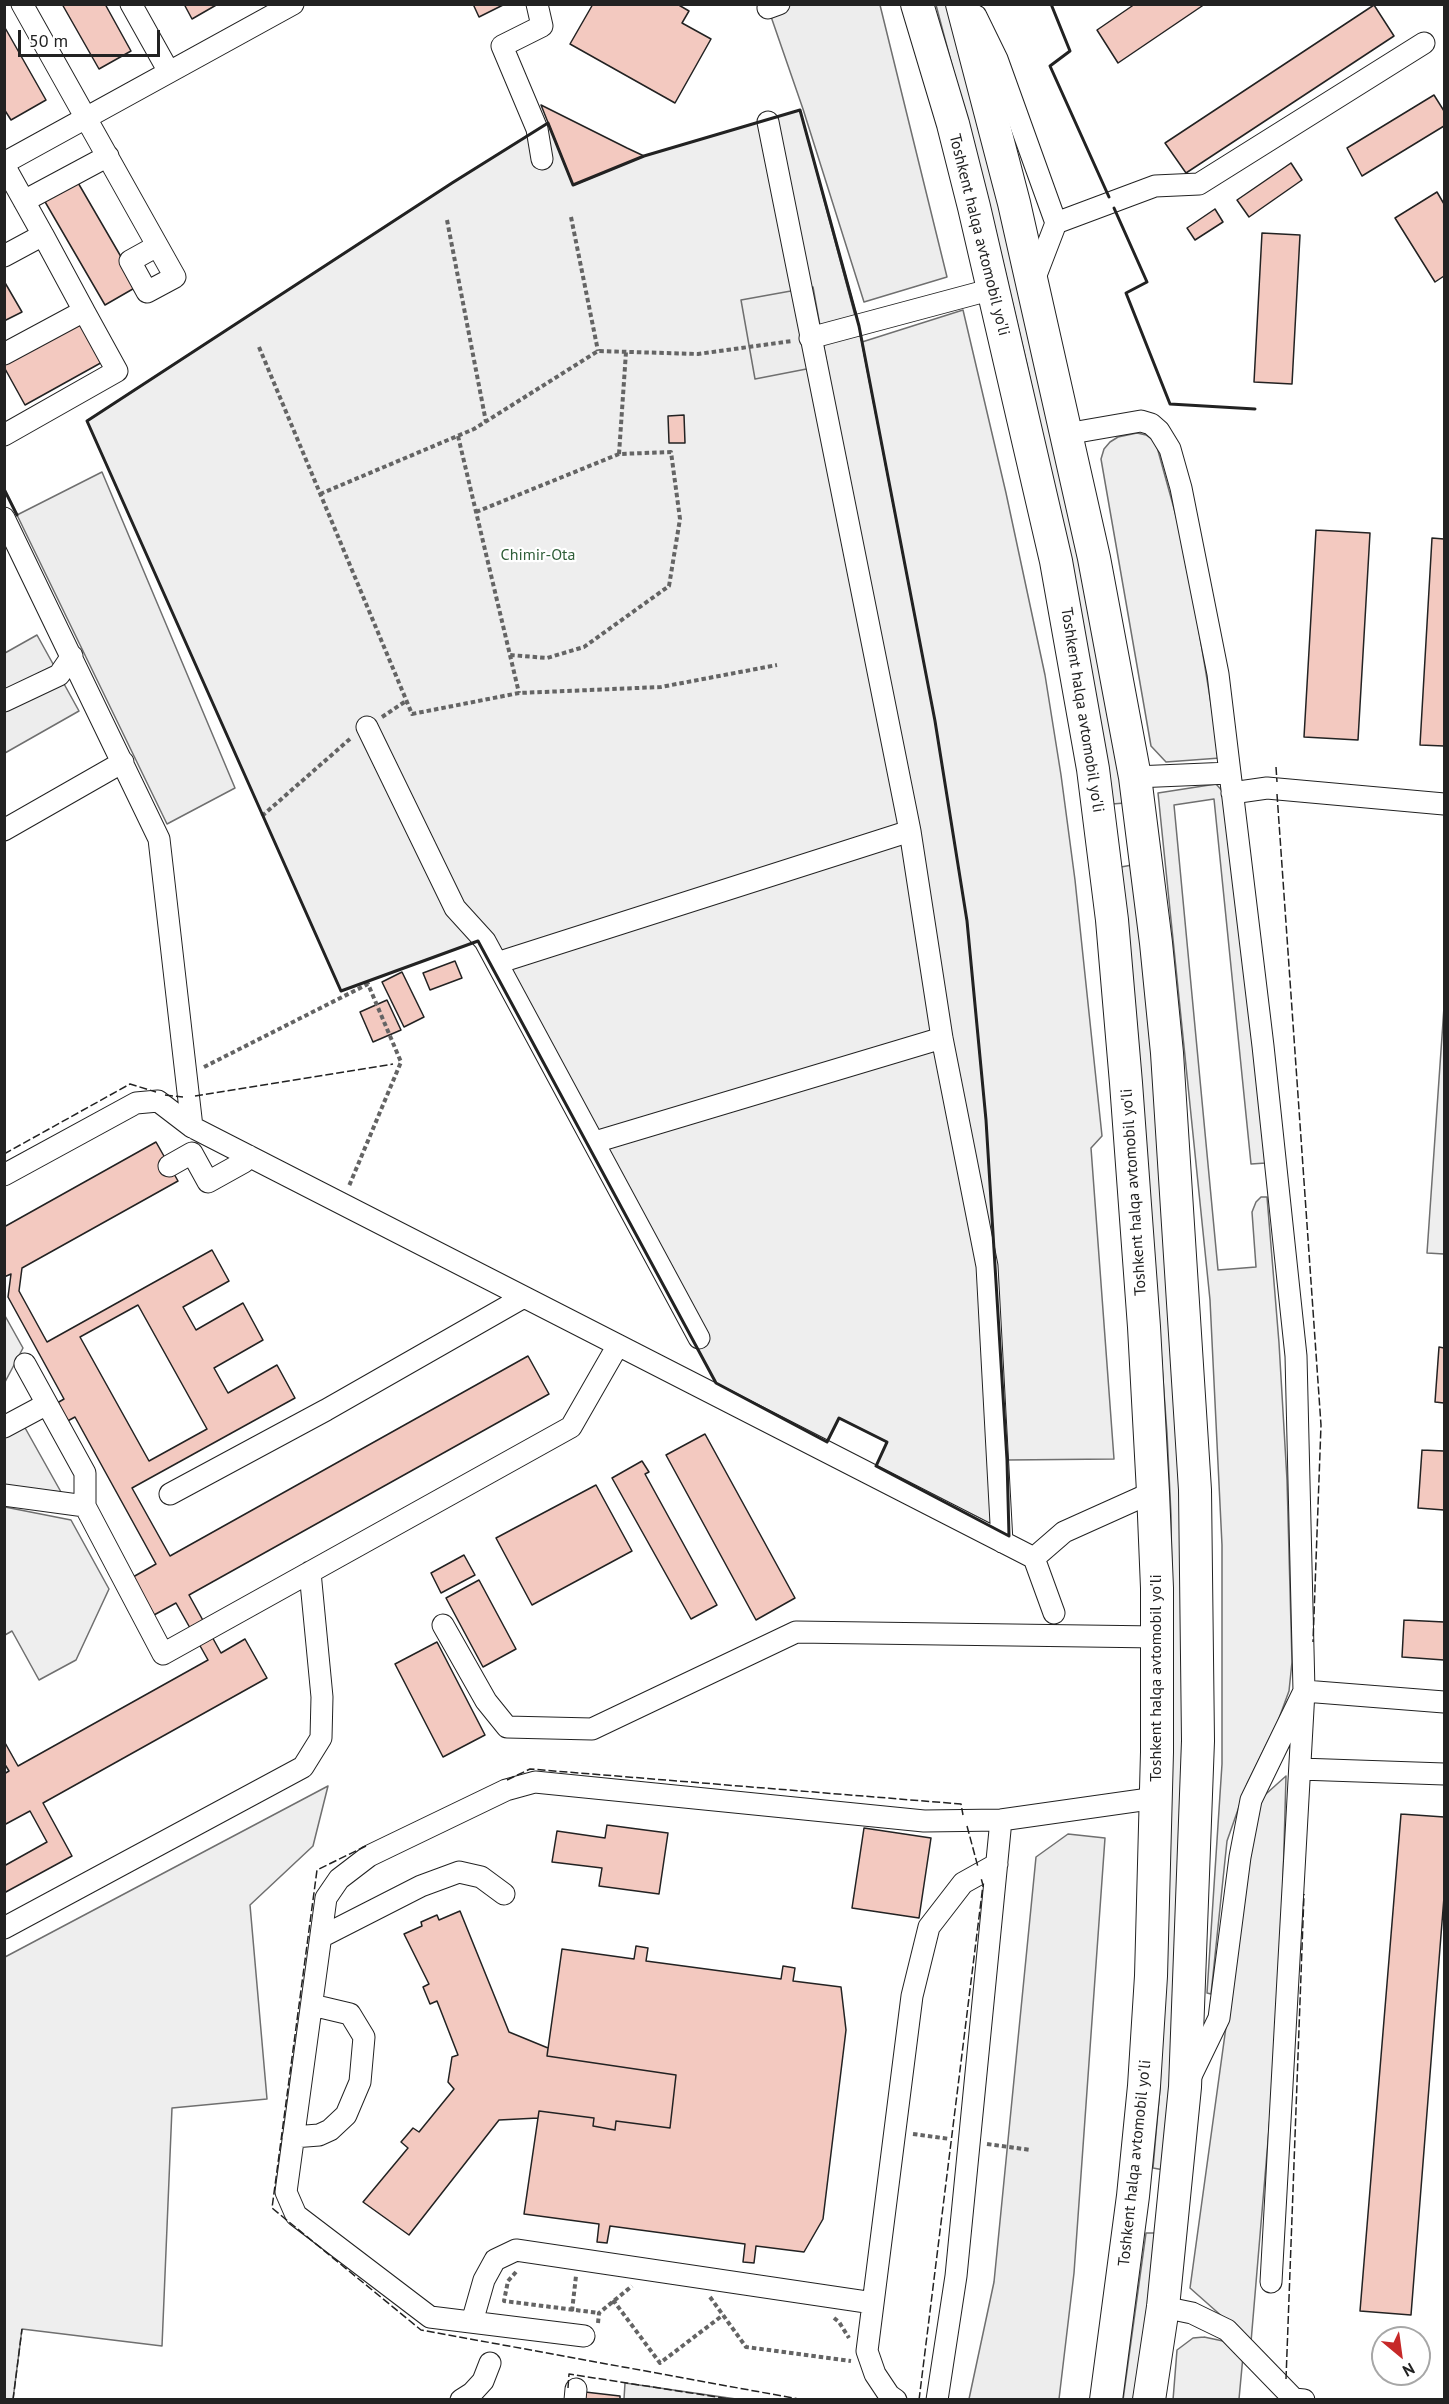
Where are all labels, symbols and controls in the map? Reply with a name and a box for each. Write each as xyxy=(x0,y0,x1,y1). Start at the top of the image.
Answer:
scale bar xyxy=(21,18,164,56)
text: 50 m xyxy=(29,29,68,52)
street label: Toshkent halqa avtomobil yo'li xyxy=(945,132,1013,338)
park label: Chimir-Ota xyxy=(501,545,575,565)
street label: Toshkent halqa avtomobil yo'li xyxy=(1056,606,1108,814)
street label: Toshkent halqa avtomobil yo'li xyxy=(1117,1088,1151,1296)
street label: Toshkent halqa avtomobil yo'li xyxy=(1146,1574,1166,1782)
street label: Toshkent halqa avtomobil yo'li xyxy=(1115,2059,1155,2267)
north arrow xyxy=(1371,2326,1431,2386)
text: N xyxy=(1399,2359,1418,2381)

